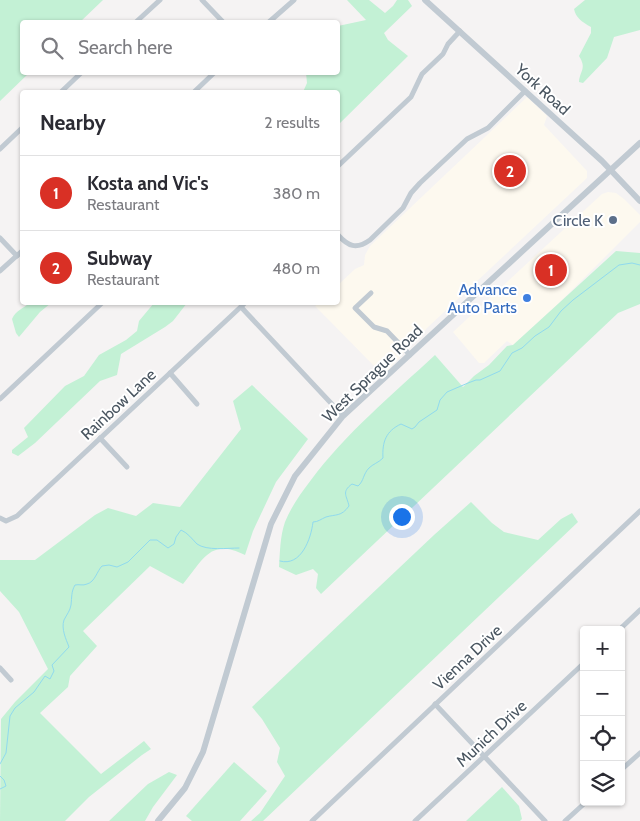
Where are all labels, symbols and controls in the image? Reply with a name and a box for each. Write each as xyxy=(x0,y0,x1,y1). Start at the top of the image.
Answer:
search box xyxy=(20,20,340,75)
icon: search xyxy=(38,34,66,62)
text: Search here xyxy=(78,36,172,59)
street label: York Road xyxy=(511,59,574,119)
text: Nearby xyxy=(40,110,106,135)
text: 2 results xyxy=(264,113,320,132)
pin: 2 xyxy=(494,152,526,190)
text: Kosta and Vic's xyxy=(87,172,209,195)
text: 1 xyxy=(53,184,59,203)
text: 380 m xyxy=(273,184,320,203)
text: Restaurant xyxy=(87,195,159,214)
place label: Circle K xyxy=(553,211,603,230)
marker: Circle K xyxy=(607,214,619,226)
text: Subway xyxy=(87,247,152,270)
pin: 1 xyxy=(535,251,567,289)
text: 2 xyxy=(52,259,60,278)
text: 480 m xyxy=(272,259,320,278)
text: Restaurant xyxy=(87,270,159,289)
place label: Advance Auto Parts xyxy=(448,280,517,317)
marker: Advance Auto Parts xyxy=(521,292,533,304)
street label: West Sprague Road xyxy=(318,321,426,426)
street label: Rainbow Lane xyxy=(77,365,160,444)
your location xyxy=(389,504,415,530)
street label: Vienna Drive xyxy=(429,621,506,694)
map controls xyxy=(580,626,625,806)
button: + xyxy=(580,626,625,671)
button: − xyxy=(580,671,625,716)
street label: Munich Drive xyxy=(452,696,530,771)
button: locate xyxy=(580,716,625,761)
button: layers xyxy=(580,761,625,806)

